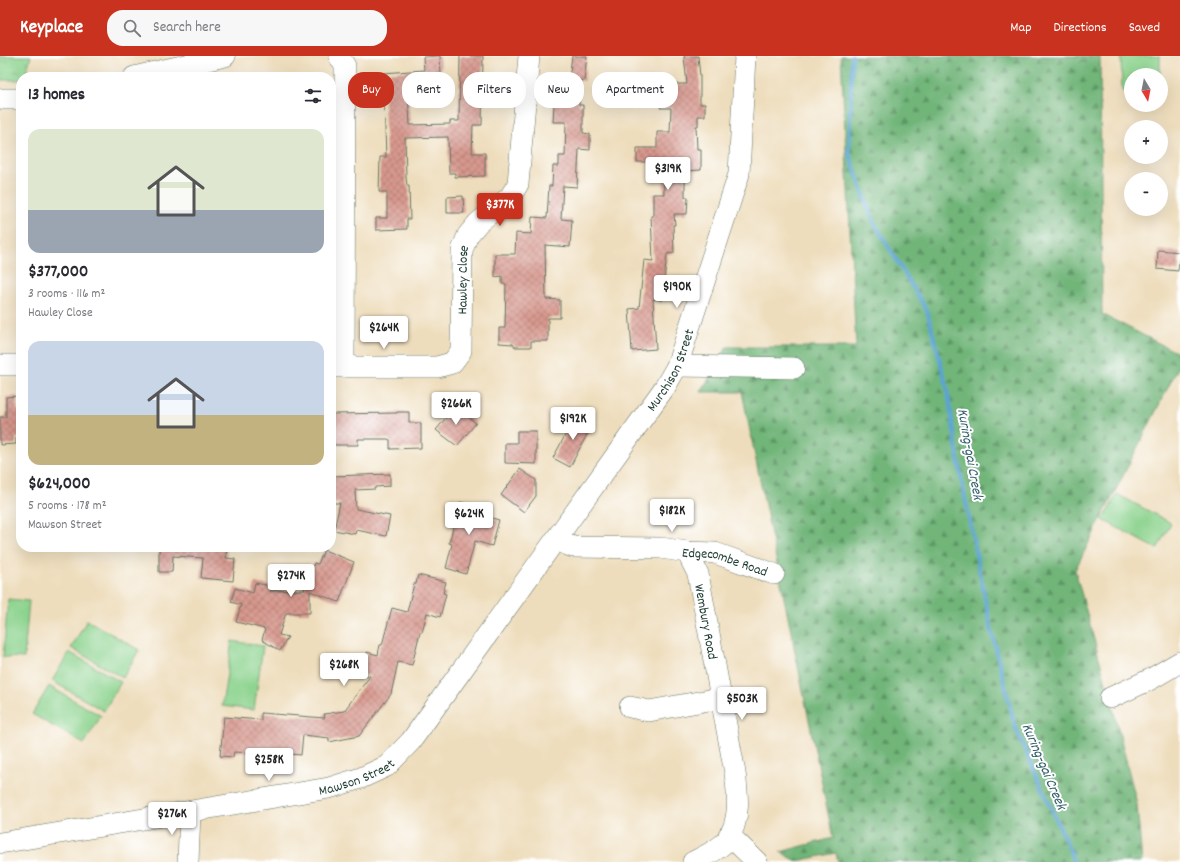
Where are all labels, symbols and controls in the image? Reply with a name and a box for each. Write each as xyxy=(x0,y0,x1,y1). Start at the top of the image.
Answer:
search box xyxy=(107,10,387,46)
text: Keyplace xyxy=(20,15,83,42)
icon: search xyxy=(121,17,143,39)
text: Search here xyxy=(153,17,221,39)
text: Map xyxy=(1010,18,1032,38)
text: Directions xyxy=(1054,18,1107,38)
text: Saved xyxy=(1129,18,1160,38)
north arrow xyxy=(1124,68,1168,112)
map controls xyxy=(1124,68,1168,216)
chip: Buy xyxy=(348,72,394,108)
chip: Rent xyxy=(402,72,455,108)
chip: Filters xyxy=(463,72,526,108)
chip: New xyxy=(534,72,584,108)
chip: Apartment xyxy=(592,72,678,108)
text: 13 homes xyxy=(28,84,85,108)
icon: filters xyxy=(302,85,324,107)
button: + xyxy=(1124,120,1168,164)
icon: home xyxy=(140,155,212,227)
pin: $319K xyxy=(640,157,696,191)
text: $319K xyxy=(654,160,682,179)
button: − xyxy=(1124,172,1168,216)
pin: $377K xyxy=(472,193,528,227)
text: $377K xyxy=(486,196,514,215)
street label: Hawley Close xyxy=(453,242,475,315)
text: $377,000 xyxy=(28,261,88,285)
pin: $190K xyxy=(649,275,705,309)
text: $190K xyxy=(663,278,691,297)
text: 3 rooms · 116 m² xyxy=(28,285,105,304)
text: Hawley Close xyxy=(28,304,93,323)
pin: $264K xyxy=(356,316,412,350)
text: $264K xyxy=(369,319,399,338)
street label: Murchison Street xyxy=(643,327,700,416)
icon: home xyxy=(140,367,212,439)
pin: $266K xyxy=(428,392,484,426)
text: $266K xyxy=(440,395,472,414)
pin: $192K xyxy=(545,407,601,441)
water label: Kuring-gai Creek xyxy=(950,407,988,504)
text: $192K xyxy=(559,410,587,429)
text: $624,000 xyxy=(28,473,90,497)
text: 5 rooms · 178 m² xyxy=(28,497,106,516)
pin: $182K xyxy=(644,499,700,533)
pin: $624K xyxy=(441,502,497,536)
text: $182K xyxy=(659,502,685,521)
text: $624K xyxy=(454,505,484,524)
text: Mawson Street xyxy=(28,516,102,535)
street label: Edgecombe Road xyxy=(680,543,770,583)
pin: $274K xyxy=(263,564,319,598)
text: $274K xyxy=(277,567,305,586)
street label: Wembury Road xyxy=(688,583,722,661)
pin: $268K xyxy=(316,653,372,687)
text: $268K xyxy=(329,656,359,675)
pin: $503K xyxy=(714,687,770,721)
text: $503K xyxy=(726,690,758,709)
water label: Kuring-gai Creek xyxy=(1015,720,1072,815)
pin: $258K xyxy=(241,748,297,782)
text: $258K xyxy=(254,751,284,770)
street label: Mawson Street xyxy=(317,755,401,802)
pin: $276K xyxy=(144,802,200,836)
text: $276K xyxy=(157,805,187,824)

